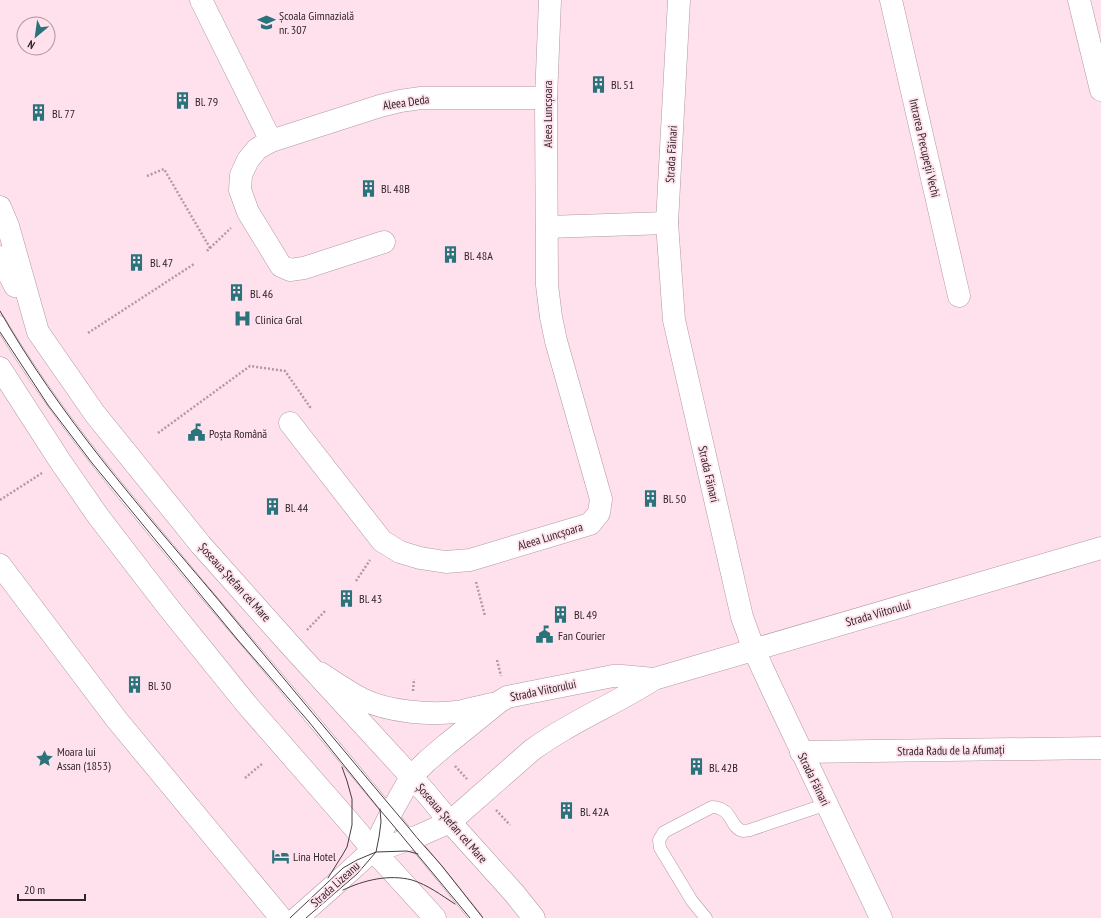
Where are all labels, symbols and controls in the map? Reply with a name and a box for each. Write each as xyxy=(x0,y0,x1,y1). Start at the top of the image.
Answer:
place label: Școala Gimnazială nr. 307 xyxy=(279,8,354,37)
school or university icon: Școala Gimnazială nr. 307 xyxy=(256,12,276,32)
north arrow xyxy=(16,16,56,56)
text: N xyxy=(25,37,37,52)
building icon: Bl. 51 xyxy=(588,74,608,94)
place label: Bl. 51 xyxy=(611,77,634,92)
street label: Aleea Luncșoara xyxy=(540,80,555,148)
building icon: Bl. 79 xyxy=(172,91,192,111)
street label: Aleea Deda xyxy=(382,91,430,113)
place label: Bl. 79 xyxy=(195,94,218,109)
street label: Intrarea Precupeții Vechi xyxy=(906,97,944,199)
building icon: Bl. 77 xyxy=(29,103,49,123)
place label: Bl. 77 xyxy=(52,106,75,121)
street label: Strada Făinari xyxy=(662,125,680,183)
building icon: Bl. 48B xyxy=(358,178,378,198)
place label: Bl. 48B xyxy=(381,181,410,196)
building icon: Bl. 48A xyxy=(441,245,461,265)
place label: Bl. 48A xyxy=(464,248,493,263)
building icon: Bl. 47 xyxy=(127,252,147,272)
place label: Bl. 47 xyxy=(150,255,173,270)
building icon: Bl. 46 xyxy=(227,283,247,303)
place label: Bl. 46 xyxy=(250,286,273,301)
hospital icon: Clinica Gral xyxy=(232,309,252,329)
place label: Clinica Gral xyxy=(255,312,302,327)
public building icon: Poșta Română xyxy=(186,423,206,443)
place label: Poșta Română xyxy=(209,426,267,441)
street label: Strada Făinari xyxy=(695,444,723,504)
building icon: Bl. 50 xyxy=(640,488,660,508)
place label: Bl. 50 xyxy=(663,491,686,506)
building icon: Bl. 44 xyxy=(262,497,282,517)
place label: Bl. 44 xyxy=(285,500,309,515)
street label: Aleea Luncșoara xyxy=(516,519,585,553)
street label: Șoseaua Ștefan cel Mare xyxy=(196,540,274,624)
building icon: Bl. 43 xyxy=(336,588,356,608)
place label: Bl. 43 xyxy=(359,591,382,606)
street label: Strada Viitorului xyxy=(844,597,912,629)
building icon: Bl. 49 xyxy=(551,604,571,624)
place label: Bl. 49 xyxy=(574,607,597,622)
public building icon: Fan Courier xyxy=(535,625,555,645)
place label: Fan Courier xyxy=(558,628,606,643)
building icon: Bl. 30 xyxy=(125,675,145,695)
street label: Strada Viitorului xyxy=(509,676,577,704)
place label: Bl. 30 xyxy=(148,678,171,693)
street label: Strada Radu de la Afumați xyxy=(897,742,1005,758)
place label: Moara lui Assan (1853) xyxy=(57,744,111,773)
place icon: Moara lui Assan (1853) xyxy=(34,748,54,768)
street label: Strada Făinari xyxy=(795,750,833,808)
building icon: Bl. 42B xyxy=(686,757,706,777)
place label: Bl. 42B xyxy=(709,760,738,775)
street label: Șoseaua Ștefan cel Mare xyxy=(413,780,491,866)
building icon: Bl. 42A xyxy=(557,801,577,821)
place label: Bl. 42A xyxy=(580,804,609,819)
hotel icon: Lina Hotel xyxy=(270,846,290,866)
place label: Lina Hotel xyxy=(293,849,336,864)
street label: Strada Lizeanu xyxy=(307,858,363,910)
scale bar xyxy=(18,876,85,902)
text: 20 m xyxy=(24,882,45,897)

